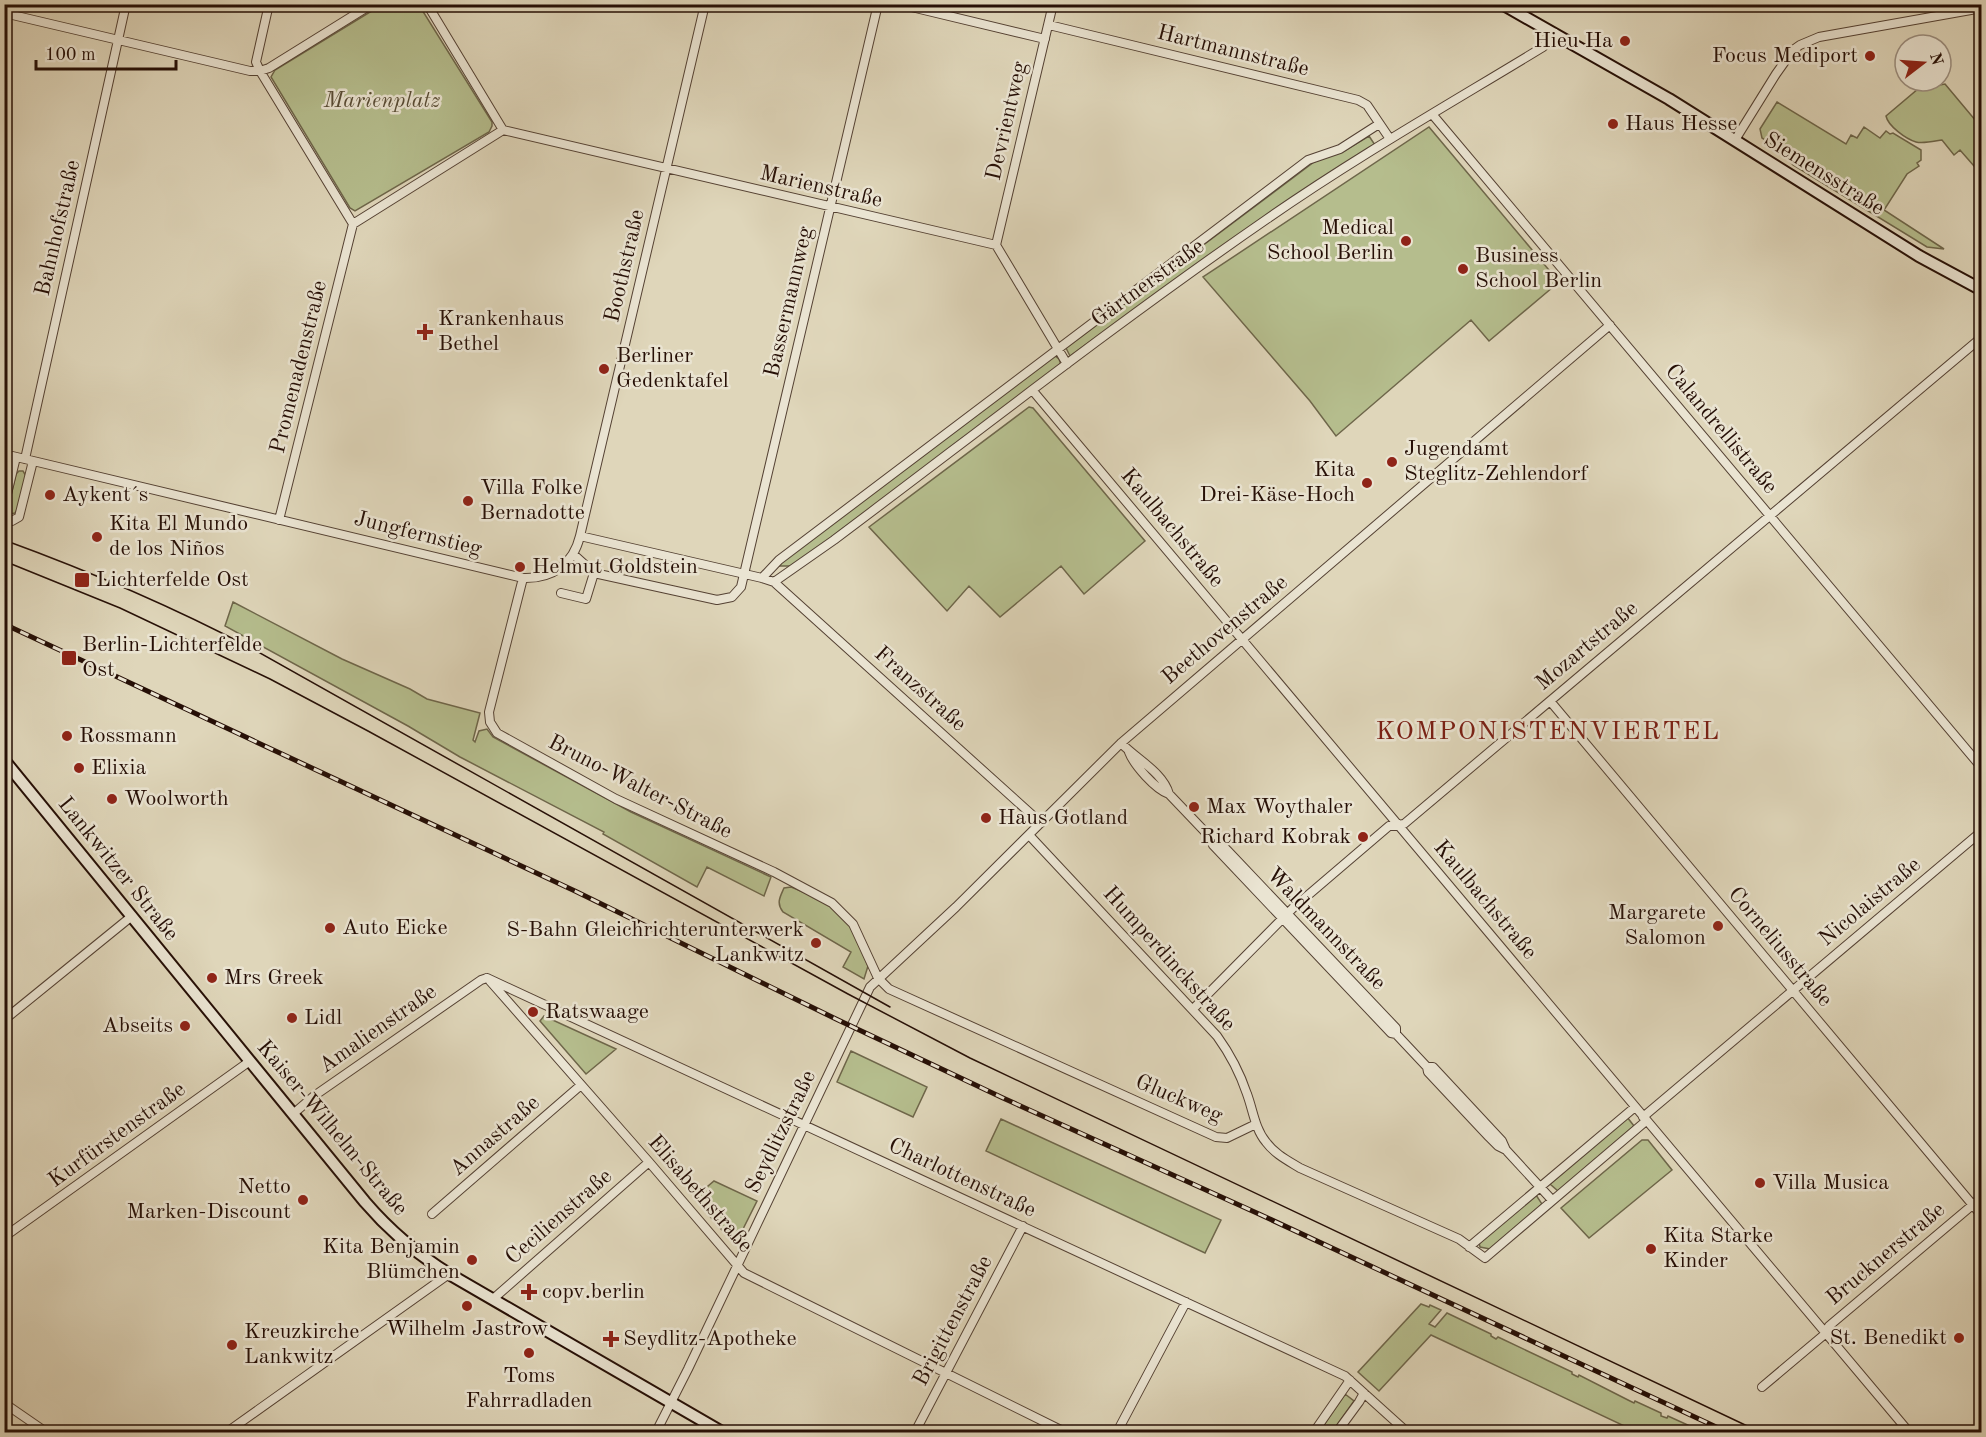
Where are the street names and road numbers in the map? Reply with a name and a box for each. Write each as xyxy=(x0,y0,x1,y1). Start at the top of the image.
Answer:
street label: Hartmannstraße xyxy=(1155,21,1311,81)
street label: Devrientweg xyxy=(983,59,1031,183)
street label: Siemensstraße xyxy=(1760,128,1888,220)
street label: Bahnhofstraße xyxy=(32,158,84,298)
street label: Marienstraße xyxy=(758,162,884,212)
street label: Boothstraße xyxy=(601,207,649,325)
street label: Bassermannweg xyxy=(761,224,817,380)
street label: Gärtnerstraße xyxy=(1088,235,1208,331)
street label: Promenadenstraße xyxy=(267,278,331,456)
street label: Calandrellistraße xyxy=(1661,360,1781,498)
street label: Kaulbachstraße xyxy=(1116,464,1228,592)
street label: Jungfernstieg xyxy=(352,507,484,561)
street label: Beethovenstraße xyxy=(1158,571,1292,689)
street label: Mozartstraße xyxy=(1532,597,1642,695)
street label: Franzstraße xyxy=(870,642,970,736)
street label: Bruno-Walter-Straße xyxy=(544,731,736,843)
street label: Lankwitzer Straße xyxy=(54,793,182,945)
street label: Kaulbachstraße xyxy=(1429,836,1541,964)
street label: Nicolaistraße xyxy=(1815,853,1925,951)
street label: Waldmannstraße xyxy=(1262,863,1390,995)
street label: Humperdinckstraße xyxy=(1099,882,1239,1036)
street label: Corneliusstraße xyxy=(1724,883,1836,1011)
street label: Amalienstraße xyxy=(315,980,441,1078)
street label: Kaiser-Wilhelm-Straße xyxy=(252,1036,412,1220)
street label: Seydlitzstraße xyxy=(742,1067,820,1197)
street label: Gluckweg xyxy=(1132,1071,1226,1127)
street label: Kurfürstenstraße xyxy=(44,1078,190,1192)
street label: Annastraße xyxy=(446,1092,544,1180)
street label: Elisabethstraße xyxy=(643,1131,757,1257)
street label: Charlottenstraße xyxy=(885,1134,1039,1222)
street label: Cecilienstraße xyxy=(502,1165,616,1269)
street label: Brucknerstraße xyxy=(1823,1198,1949,1310)
street label: Brigittenstraße xyxy=(909,1252,997,1390)

